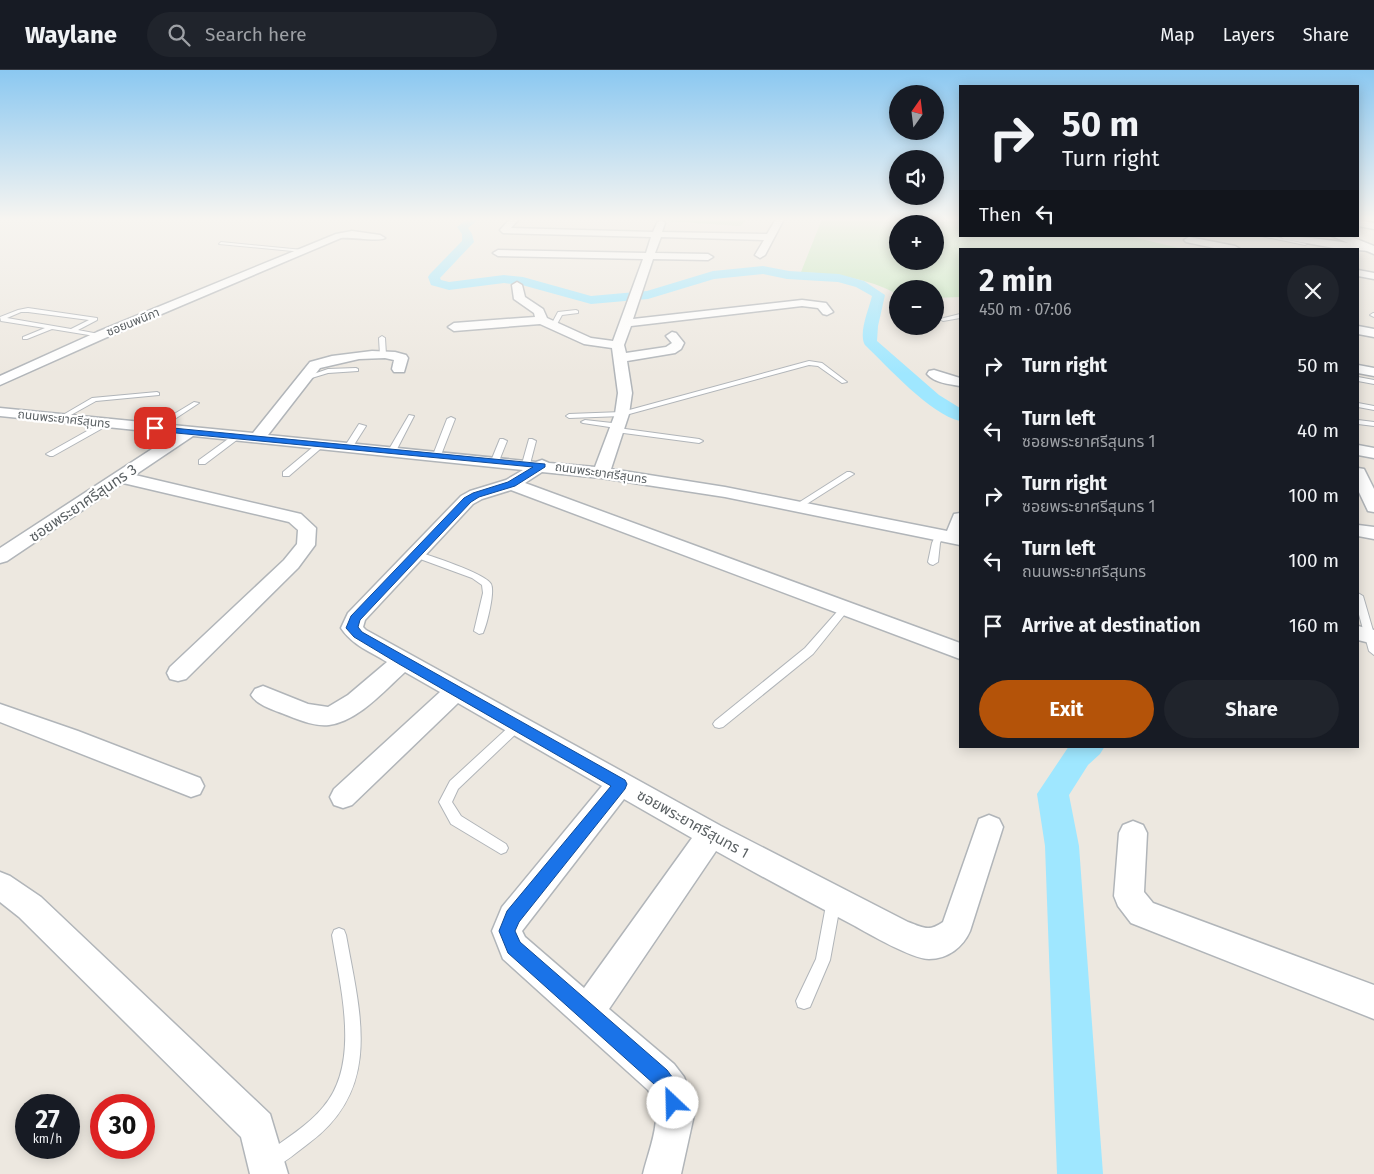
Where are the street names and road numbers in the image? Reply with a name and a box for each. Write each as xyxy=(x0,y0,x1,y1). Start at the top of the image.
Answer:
street label: ซอยนพนิภา xyxy=(104,305,162,339)
street label: ถนนพระยาศรีสุนทร xyxy=(17,407,111,431)
street label: ซอยพระยาศรีสุนทร 3 xyxy=(26,460,140,546)
street label: ถนนพระยาศรีสุนทร xyxy=(554,460,648,486)
street label: ซอยพระยาศรีสุนทร 1 xyxy=(634,786,752,862)

